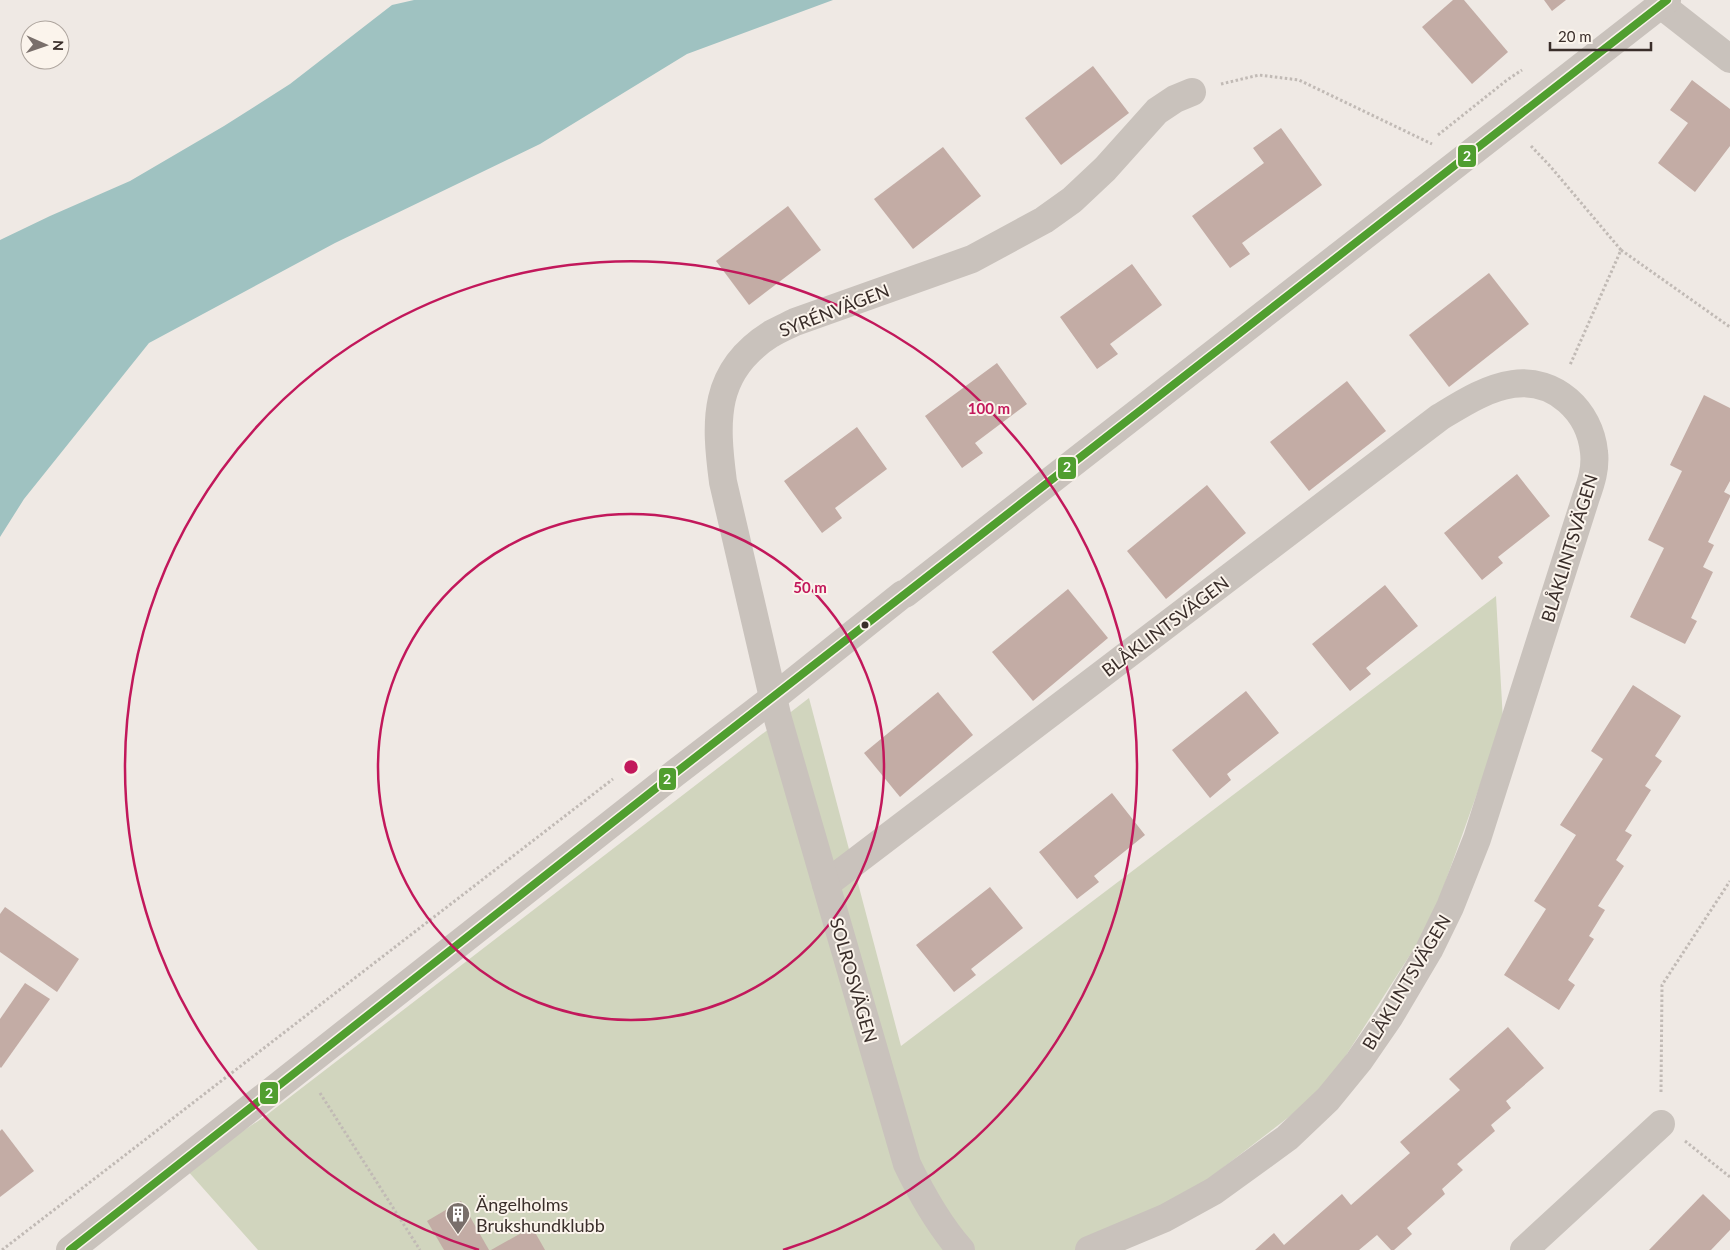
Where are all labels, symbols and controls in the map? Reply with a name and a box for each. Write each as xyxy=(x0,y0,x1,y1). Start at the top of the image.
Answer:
north arrow xyxy=(20,20,70,70)
scale bar xyxy=(1550,20,1651,52)
text: 20 m xyxy=(1558,27,1592,45)
text: N xyxy=(50,40,67,51)
line badge: 2 xyxy=(1457,144,1477,168)
text: 2 xyxy=(1463,147,1471,164)
street label: SYRÉNVÄGEN xyxy=(776,279,892,341)
text: 100 m xyxy=(968,399,1010,417)
line badge: 2 xyxy=(1057,456,1077,480)
text: 2 xyxy=(1063,458,1071,475)
street label: BLÅKLINTSVÄGEN xyxy=(1536,471,1602,625)
street label: BLÅKLINTSVÄGEN xyxy=(1097,571,1233,681)
text: 50 m xyxy=(793,578,827,596)
unlabelled marker xyxy=(860,620,870,630)
centre of rings xyxy=(622,758,640,776)
line badge: 2 xyxy=(658,767,677,791)
text: 2 xyxy=(663,770,671,787)
street label: BLÅKLINTSVÄGEN xyxy=(1357,911,1455,1053)
street label: SOLROSVÄGEN xyxy=(826,915,882,1045)
line badge: 2 xyxy=(259,1081,279,1105)
text: 2 xyxy=(265,1084,273,1101)
place label: Ängelholms Brukshundklubb xyxy=(476,1193,605,1236)
building icon: Ängelholms Brukshundklubb xyxy=(445,1201,471,1235)

